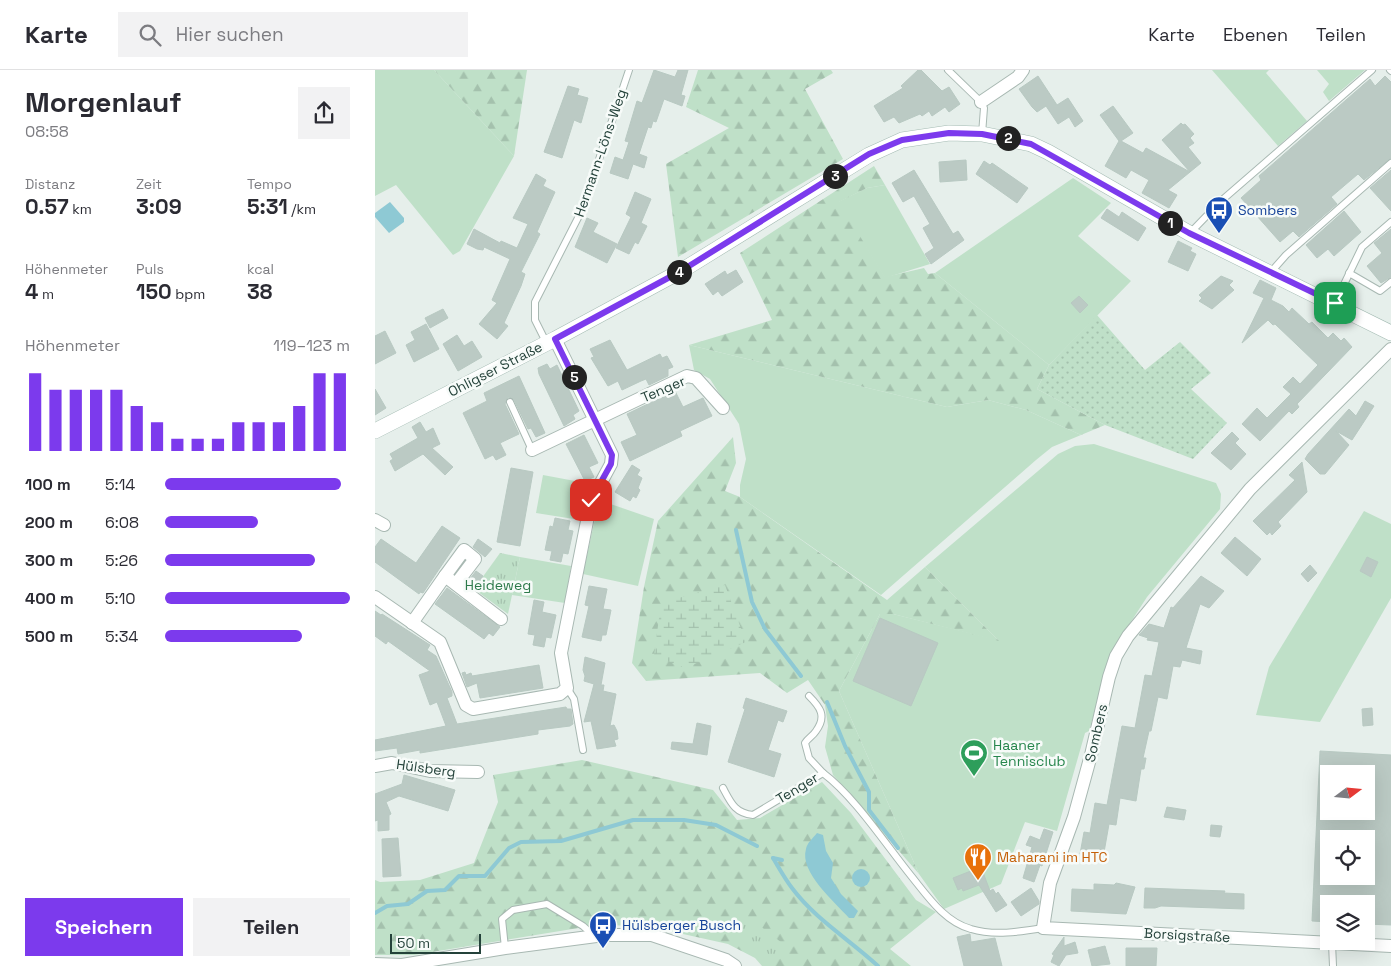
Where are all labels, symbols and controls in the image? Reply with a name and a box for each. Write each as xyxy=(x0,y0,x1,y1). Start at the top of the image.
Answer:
search box xyxy=(118,12,468,57)
text: Karte xyxy=(25,19,88,50)
icon: search xyxy=(136,21,164,49)
text: Hier suchen xyxy=(176,22,284,47)
text: Karte xyxy=(1148,23,1195,46)
text: Ebenen xyxy=(1223,23,1288,46)
text: Teilen xyxy=(1316,23,1366,46)
text: Morgenlauf xyxy=(25,84,181,120)
button: share xyxy=(298,87,350,139)
street label: Hermann-Löns-Weg xyxy=(570,87,630,219)
text: 08:58 xyxy=(25,121,69,142)
pin: 2 xyxy=(995,126,1021,150)
text: 2 xyxy=(1004,129,1013,147)
pin: 3 xyxy=(823,164,847,188)
text: 3 xyxy=(831,167,840,185)
text: Distanz xyxy=(25,175,75,193)
text: Zeit xyxy=(136,175,162,193)
text: Tempo xyxy=(247,175,292,193)
text: 0.57 xyxy=(25,193,69,220)
text: 3:09 xyxy=(136,193,182,220)
text: 5:31 xyxy=(247,193,288,220)
bus stop icon: Sombers xyxy=(1204,195,1234,234)
text: km xyxy=(69,200,92,218)
text: /km xyxy=(288,200,316,218)
place label: Sombers xyxy=(1238,201,1297,219)
pin: 1 xyxy=(1157,210,1183,236)
text: 1 xyxy=(1167,214,1174,232)
text: Höhenmeter xyxy=(25,260,108,278)
text: Puls xyxy=(136,260,164,278)
text: kcal xyxy=(247,260,274,278)
pin: 4 xyxy=(667,260,691,284)
text: 4 xyxy=(675,263,684,281)
text: 4 xyxy=(25,278,38,305)
text: 150 xyxy=(136,278,172,305)
text: 38 xyxy=(247,278,272,305)
pin xyxy=(1314,282,1356,324)
text: m xyxy=(38,285,54,303)
text: bpm xyxy=(172,285,205,303)
icon: arrive xyxy=(1321,289,1349,317)
text: Höhenmeter xyxy=(25,335,120,356)
text: 119–123 m xyxy=(273,335,350,356)
street label: Ohligser Straße xyxy=(445,337,545,401)
pin: 5 xyxy=(561,364,587,390)
text: 5 xyxy=(570,368,579,386)
street label: Tenger xyxy=(638,372,688,406)
text: 100 m xyxy=(25,474,71,495)
text: 5:14 xyxy=(105,474,135,495)
pin xyxy=(570,479,612,521)
icon: check xyxy=(577,486,605,514)
text: 200 m xyxy=(25,512,73,533)
text: 6:08 xyxy=(105,512,139,533)
text: 300 m xyxy=(25,550,73,571)
text: 5:26 xyxy=(105,550,138,571)
park label: Heideweg xyxy=(465,576,531,594)
text: 400 m xyxy=(25,588,74,609)
text: 5:10 xyxy=(105,588,136,609)
text: 500 m xyxy=(25,626,73,647)
text: 5:34 xyxy=(105,626,138,647)
street label: Sombers xyxy=(1081,702,1111,764)
place label: Haaner Tennisclub xyxy=(993,736,1065,770)
sports icon: Haaner Tennisclub xyxy=(959,738,989,777)
street label: Hülsberg xyxy=(395,755,457,781)
north arrow xyxy=(1320,765,1375,820)
map controls xyxy=(1320,765,1375,950)
street label: Tenger xyxy=(773,768,821,808)
button: locate xyxy=(1320,830,1375,885)
restaurant icon: Maharani im HTC xyxy=(963,842,993,881)
place label: Maharani im HTC xyxy=(997,848,1108,866)
button: layers xyxy=(1320,895,1375,950)
button: Speichern xyxy=(25,898,183,956)
button: Teilen xyxy=(193,898,350,956)
bus stop icon: Hülsberger Busch xyxy=(588,910,618,949)
place label: Hülsberger Busch xyxy=(622,916,741,934)
street label: Borsigstraße xyxy=(1143,924,1231,946)
scale bar xyxy=(390,931,481,954)
text: 50 m xyxy=(397,934,430,952)

